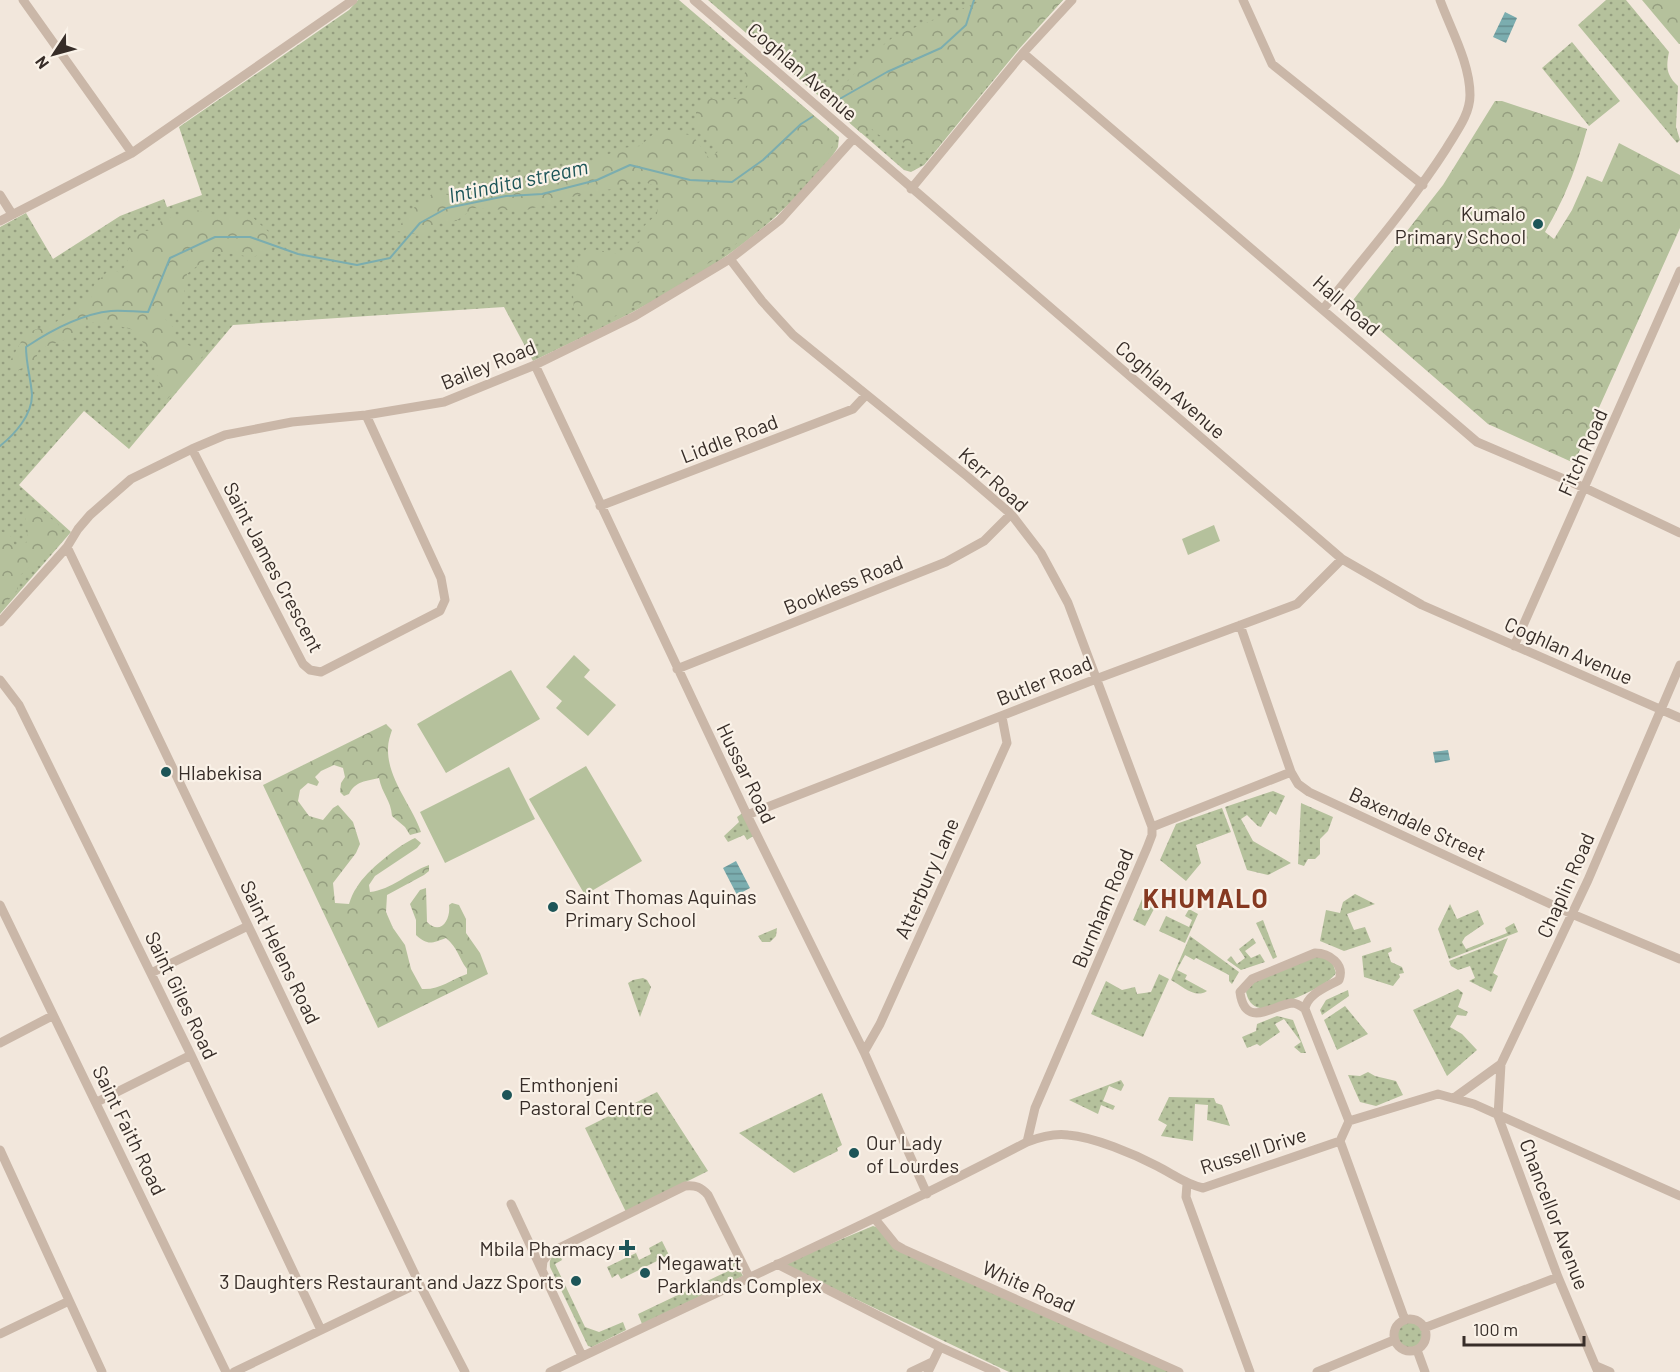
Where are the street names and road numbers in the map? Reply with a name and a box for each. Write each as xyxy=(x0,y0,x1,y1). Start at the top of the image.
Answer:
street label: Coghlan Avenue xyxy=(743,17,863,125)
street label: Hall Road xyxy=(1309,269,1385,341)
street label: Bailey Road xyxy=(437,334,539,394)
street label: Coghlan Avenue xyxy=(1111,335,1231,443)
street label: Fitch Road xyxy=(1552,405,1612,499)
street label: Liddle Road xyxy=(677,409,781,467)
street label: Kerr Road xyxy=(954,442,1034,516)
street label: Saint James Crescent xyxy=(219,478,329,656)
street label: Bookless Road xyxy=(780,549,906,619)
street label: Coghlan Avenue xyxy=(1501,611,1637,689)
street label: Butler Road xyxy=(993,650,1095,710)
street label: Hussar Road xyxy=(712,719,782,827)
street label: Baxendale Street xyxy=(1346,781,1490,865)
street label: Atterbury Lane xyxy=(889,814,963,942)
street label: Chaplin Road xyxy=(1531,829,1599,941)
street label: Burnham Road xyxy=(1066,845,1138,971)
street label: Saint Helens Road xyxy=(236,876,326,1028)
street label: Saint Giles Road xyxy=(141,927,223,1063)
street label: Saint Faith Road xyxy=(88,1061,172,1199)
street label: Russell Drive xyxy=(1197,1122,1309,1178)
street label: Chancellor Avenue xyxy=(1515,1135,1595,1293)
street label: White Road xyxy=(979,1255,1079,1317)

